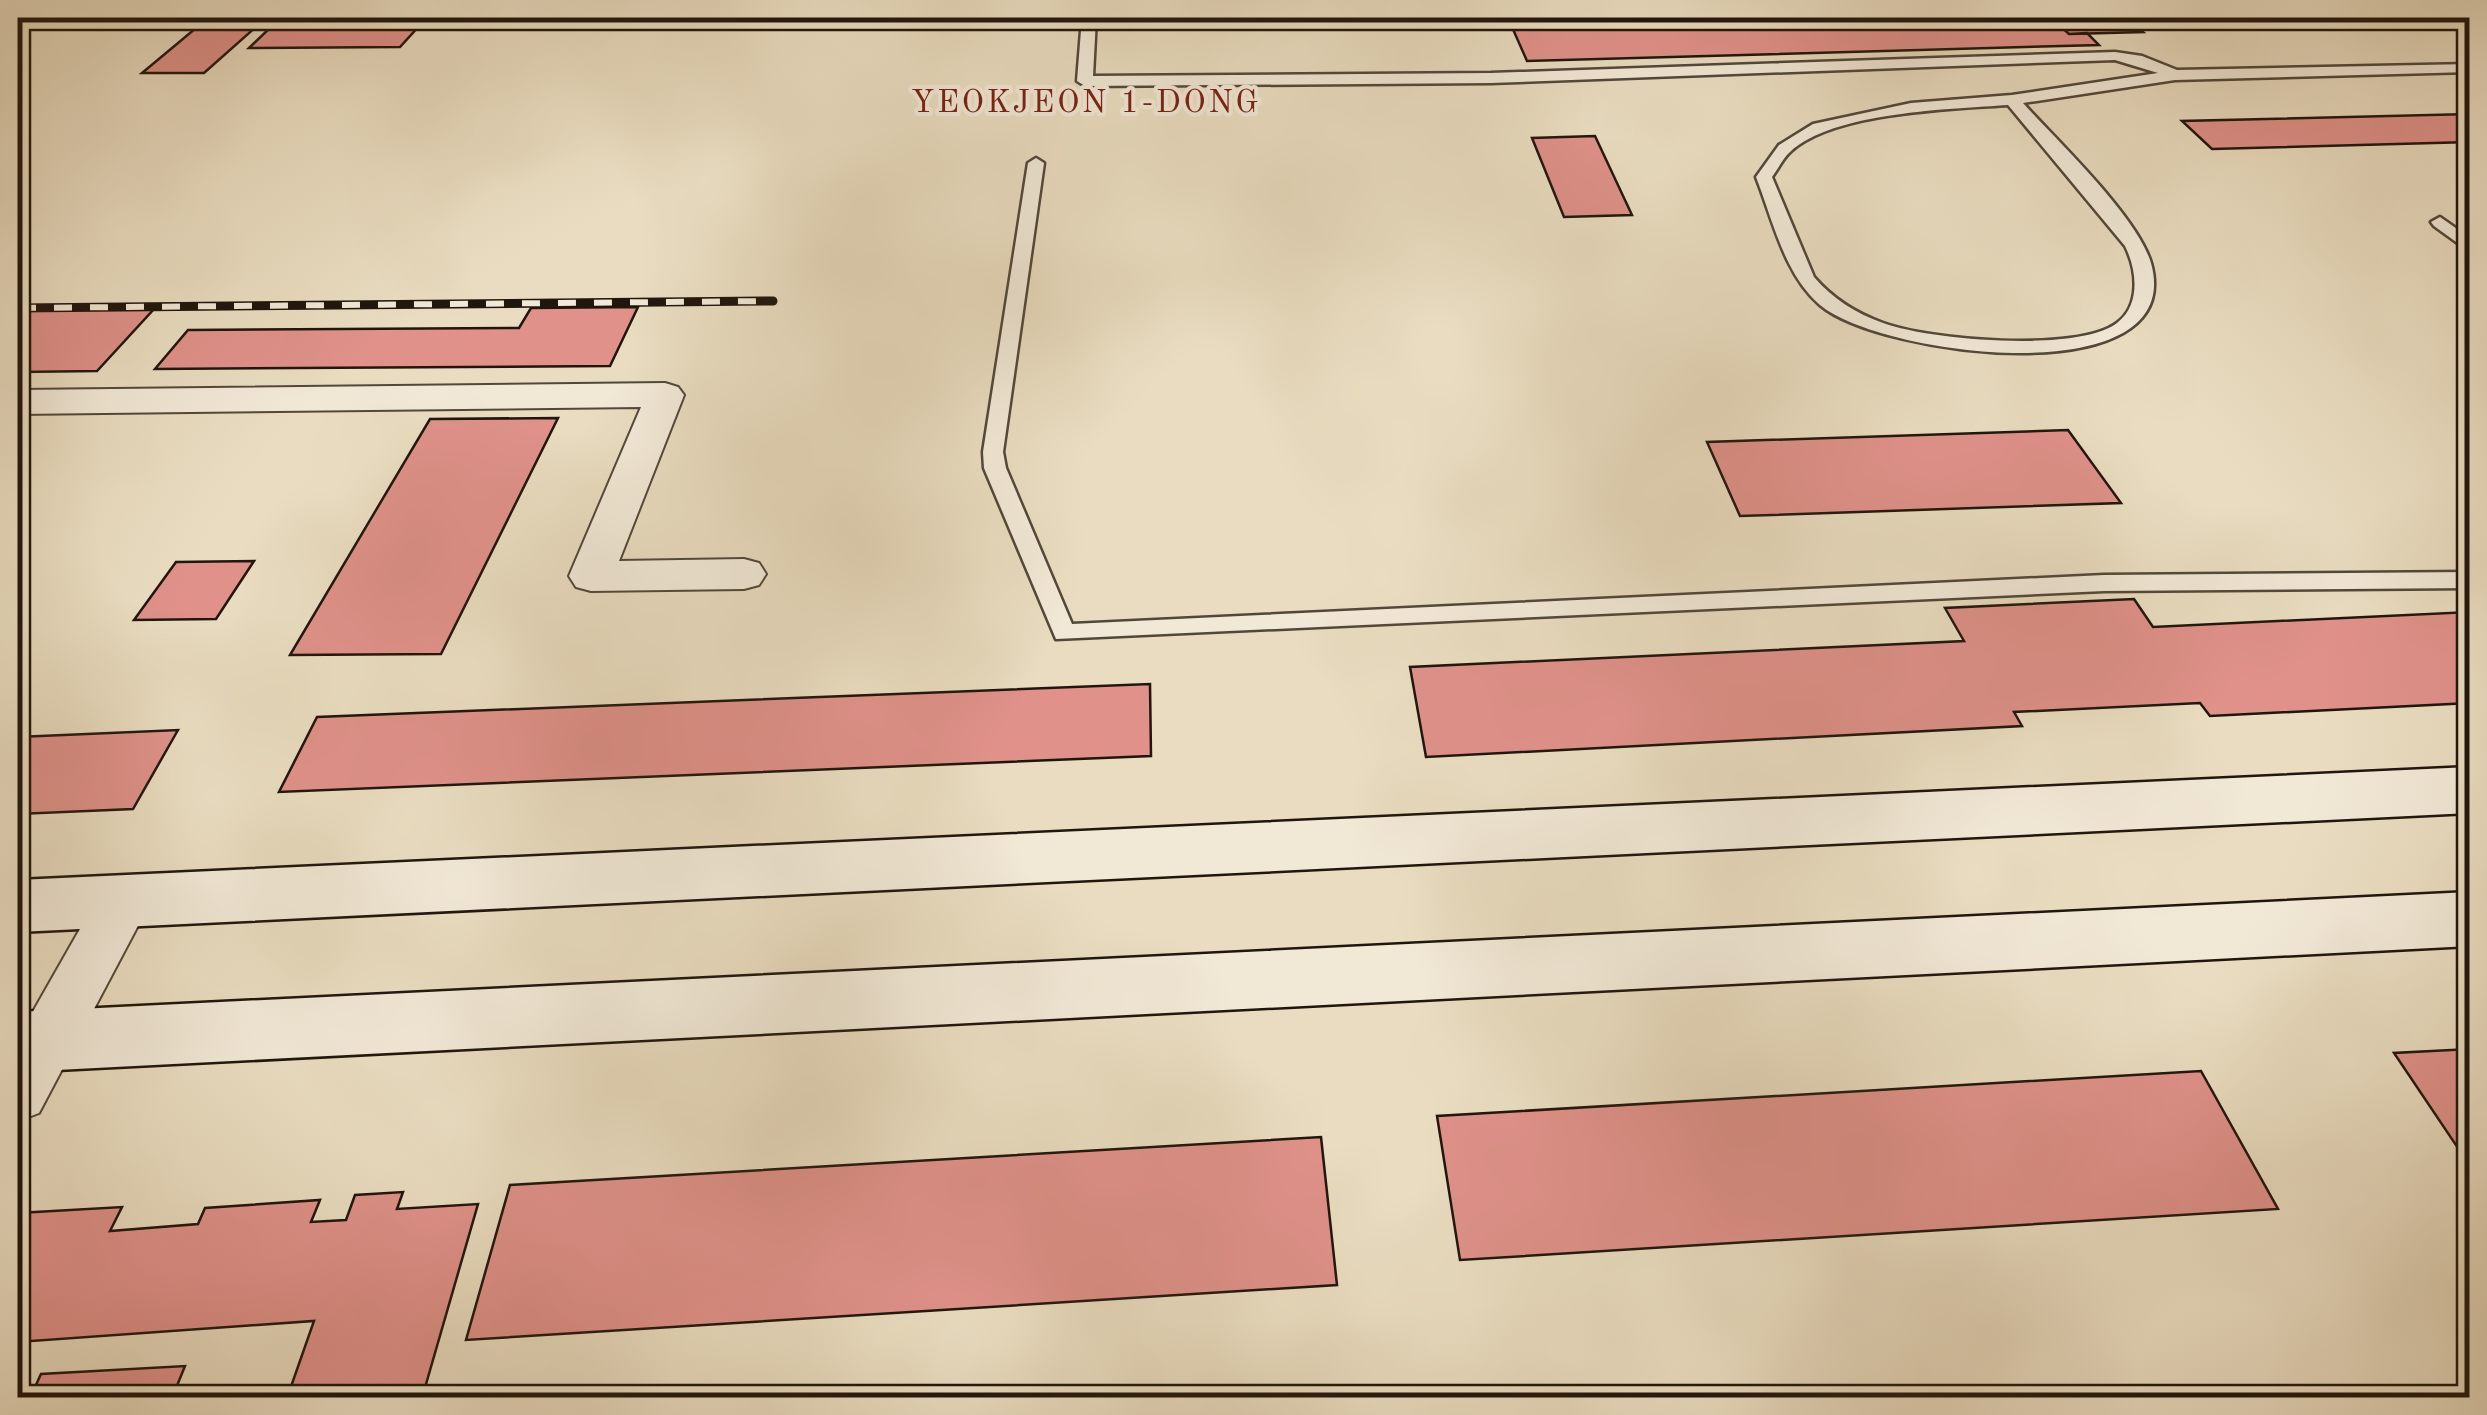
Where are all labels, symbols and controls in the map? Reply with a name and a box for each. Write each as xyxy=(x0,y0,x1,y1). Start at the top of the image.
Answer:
district label: YEOKJEON 1-DONG xyxy=(911,88,1261,120)

